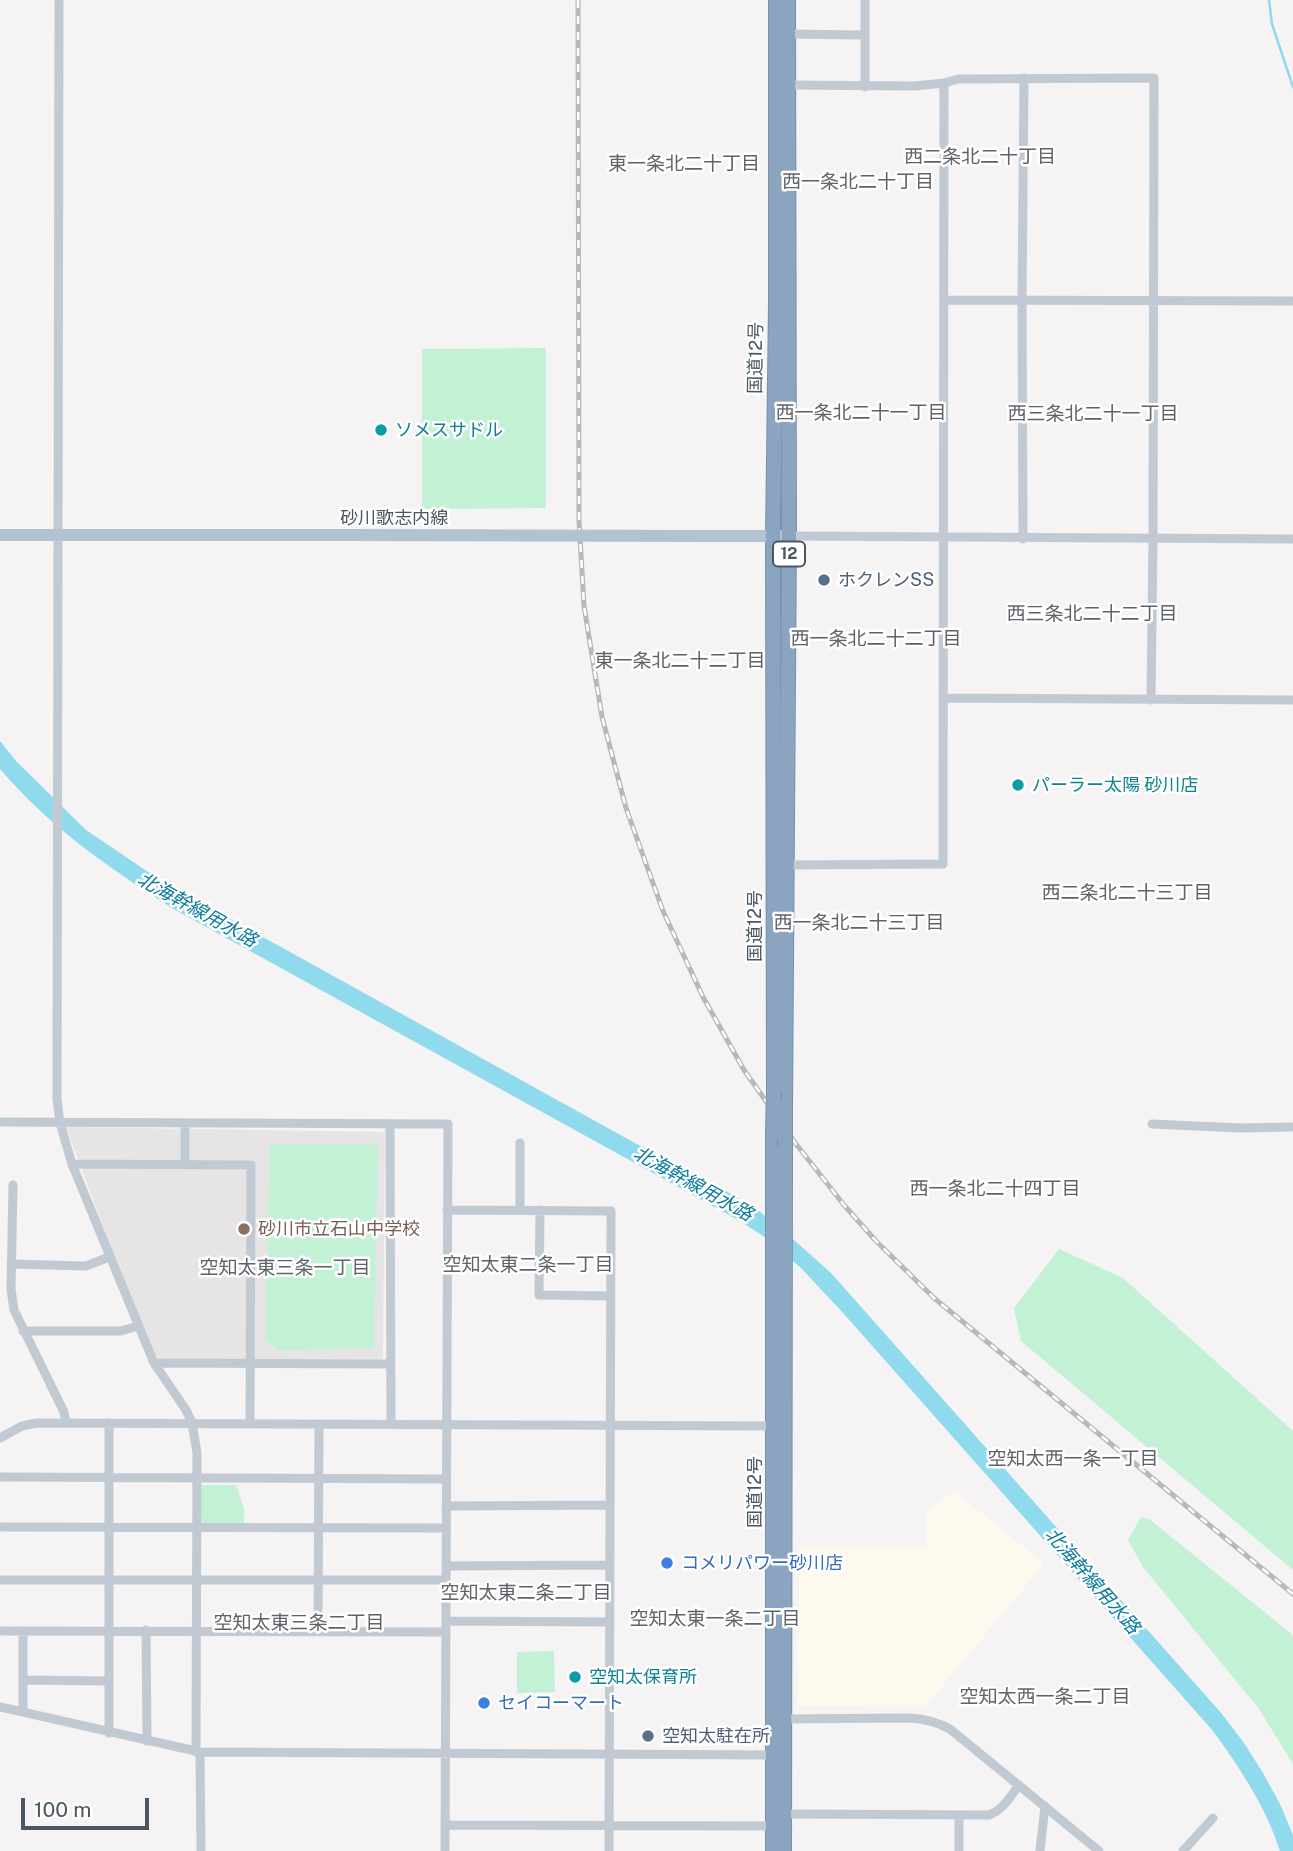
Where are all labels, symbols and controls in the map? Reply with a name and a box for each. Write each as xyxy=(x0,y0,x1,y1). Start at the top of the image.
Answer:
district label: 西二条北二十丁目 xyxy=(904,146,1056,168)
district label: 東一条北二十丁目 xyxy=(608,153,760,175)
district label: 西一条北二十丁目 xyxy=(782,171,934,193)
street label: 国道12号 xyxy=(745,322,767,394)
district label: 西一条北二十一丁目 xyxy=(776,402,946,424)
district label: 西三条北二十一丁目 xyxy=(1008,403,1178,425)
place label: ソメスサドル xyxy=(395,419,503,441)
marker: ソメスサドル xyxy=(373,422,389,438)
street label: 砂川歌志内線 xyxy=(340,507,448,529)
road number: 12 xyxy=(773,541,805,566)
place label: ホクレンSS xyxy=(838,569,934,591)
marker: ホクレンSS xyxy=(816,572,832,588)
district label: 西三条北二十二丁目 xyxy=(1007,603,1177,625)
district label: 西一条北二十二丁目 xyxy=(791,628,961,650)
district label: 東一条北二十二丁目 xyxy=(595,650,765,672)
place label: パーラー太陽 砂川店 xyxy=(1032,774,1198,796)
marker: パーラー太陽 砂川店 xyxy=(1010,777,1026,793)
water label: 北海幹線用水路 xyxy=(133,868,261,952)
district label: 西二条北二十三丁目 xyxy=(1042,882,1212,904)
street label: 国道12号 xyxy=(744,890,766,962)
district label: 西一条北二十三丁目 xyxy=(774,912,944,934)
water label: 北海幹線用水路 xyxy=(629,1142,757,1226)
district label: 西一条北二十四丁目 xyxy=(910,1178,1080,1200)
place label: 砂川市立石山中学校 xyxy=(258,1218,420,1240)
marker: 砂川市立石山中学校 xyxy=(236,1221,252,1237)
district label: 空知太東二条一丁目 xyxy=(443,1254,613,1276)
district label: 空知太東三条一丁目 xyxy=(200,1257,370,1279)
district label: 空知太西一条一丁目 xyxy=(988,1448,1158,1470)
street label: 国道12号 xyxy=(744,1456,766,1528)
water label: 北海幹線用水路 xyxy=(1040,1523,1144,1639)
place label: コメリパワー砂川店 xyxy=(681,1552,843,1574)
marker: コメリパワー砂川店 xyxy=(659,1555,675,1571)
district label: 空知太東二条二丁目 xyxy=(441,1582,611,1604)
district label: 空知太東一条二丁目 xyxy=(630,1608,800,1630)
district label: 空知太東三条二丁目 xyxy=(214,1612,384,1634)
place label: 空知太保育所 xyxy=(589,1666,697,1688)
marker: 空知太保育所 xyxy=(567,1669,583,1685)
district label: 空知太西一条二丁目 xyxy=(960,1686,1130,1708)
place label: セイコーマート xyxy=(498,1692,624,1714)
marker: セイコーマート xyxy=(476,1695,492,1711)
place label: 空知太駐在所 xyxy=(662,1725,770,1747)
marker: 空知太駐在所 xyxy=(640,1728,656,1744)
scale bar xyxy=(24,1784,152,1828)
text: 100 m xyxy=(34,1797,91,1822)

